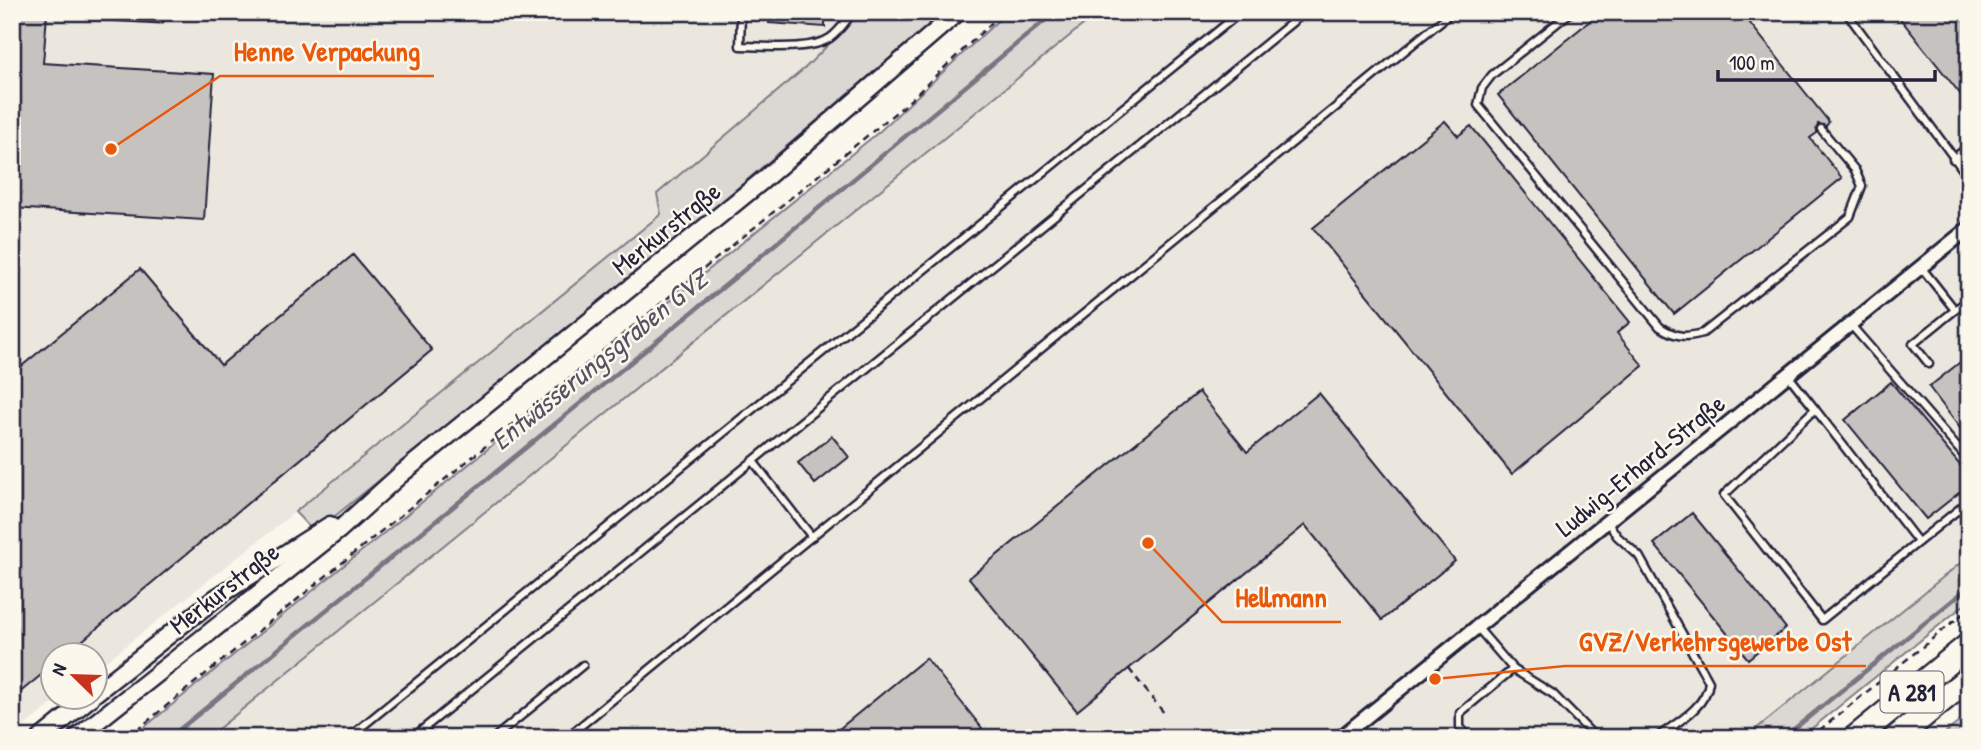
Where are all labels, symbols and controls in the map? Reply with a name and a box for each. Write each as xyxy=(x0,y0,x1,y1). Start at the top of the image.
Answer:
callout: Henne Verpackung xyxy=(220,27,434,76)
text: Henne Verpackung xyxy=(234,32,420,71)
scale bar xyxy=(1718,38,1936,82)
text: 100 m xyxy=(1729,48,1775,77)
street label: Merkurstraße xyxy=(604,173,728,283)
water label: Entwässerungsgraben GVZ xyxy=(483,257,718,458)
street label: Ludwig-Erhard-Straße xyxy=(1548,386,1732,544)
street label: Merkurstraße xyxy=(162,534,286,642)
callout: Hellmann xyxy=(1222,573,1341,622)
text: Hellmann xyxy=(1235,578,1327,616)
callout: GVZ/Verkehrsgewerbe Ost xyxy=(1565,617,1866,666)
text: GVZ/Verkehrsgewerbe Ost xyxy=(1579,622,1853,661)
north arrow xyxy=(38,642,108,712)
text: N xyxy=(44,660,72,679)
road number: A 281 xyxy=(1881,672,1944,712)

